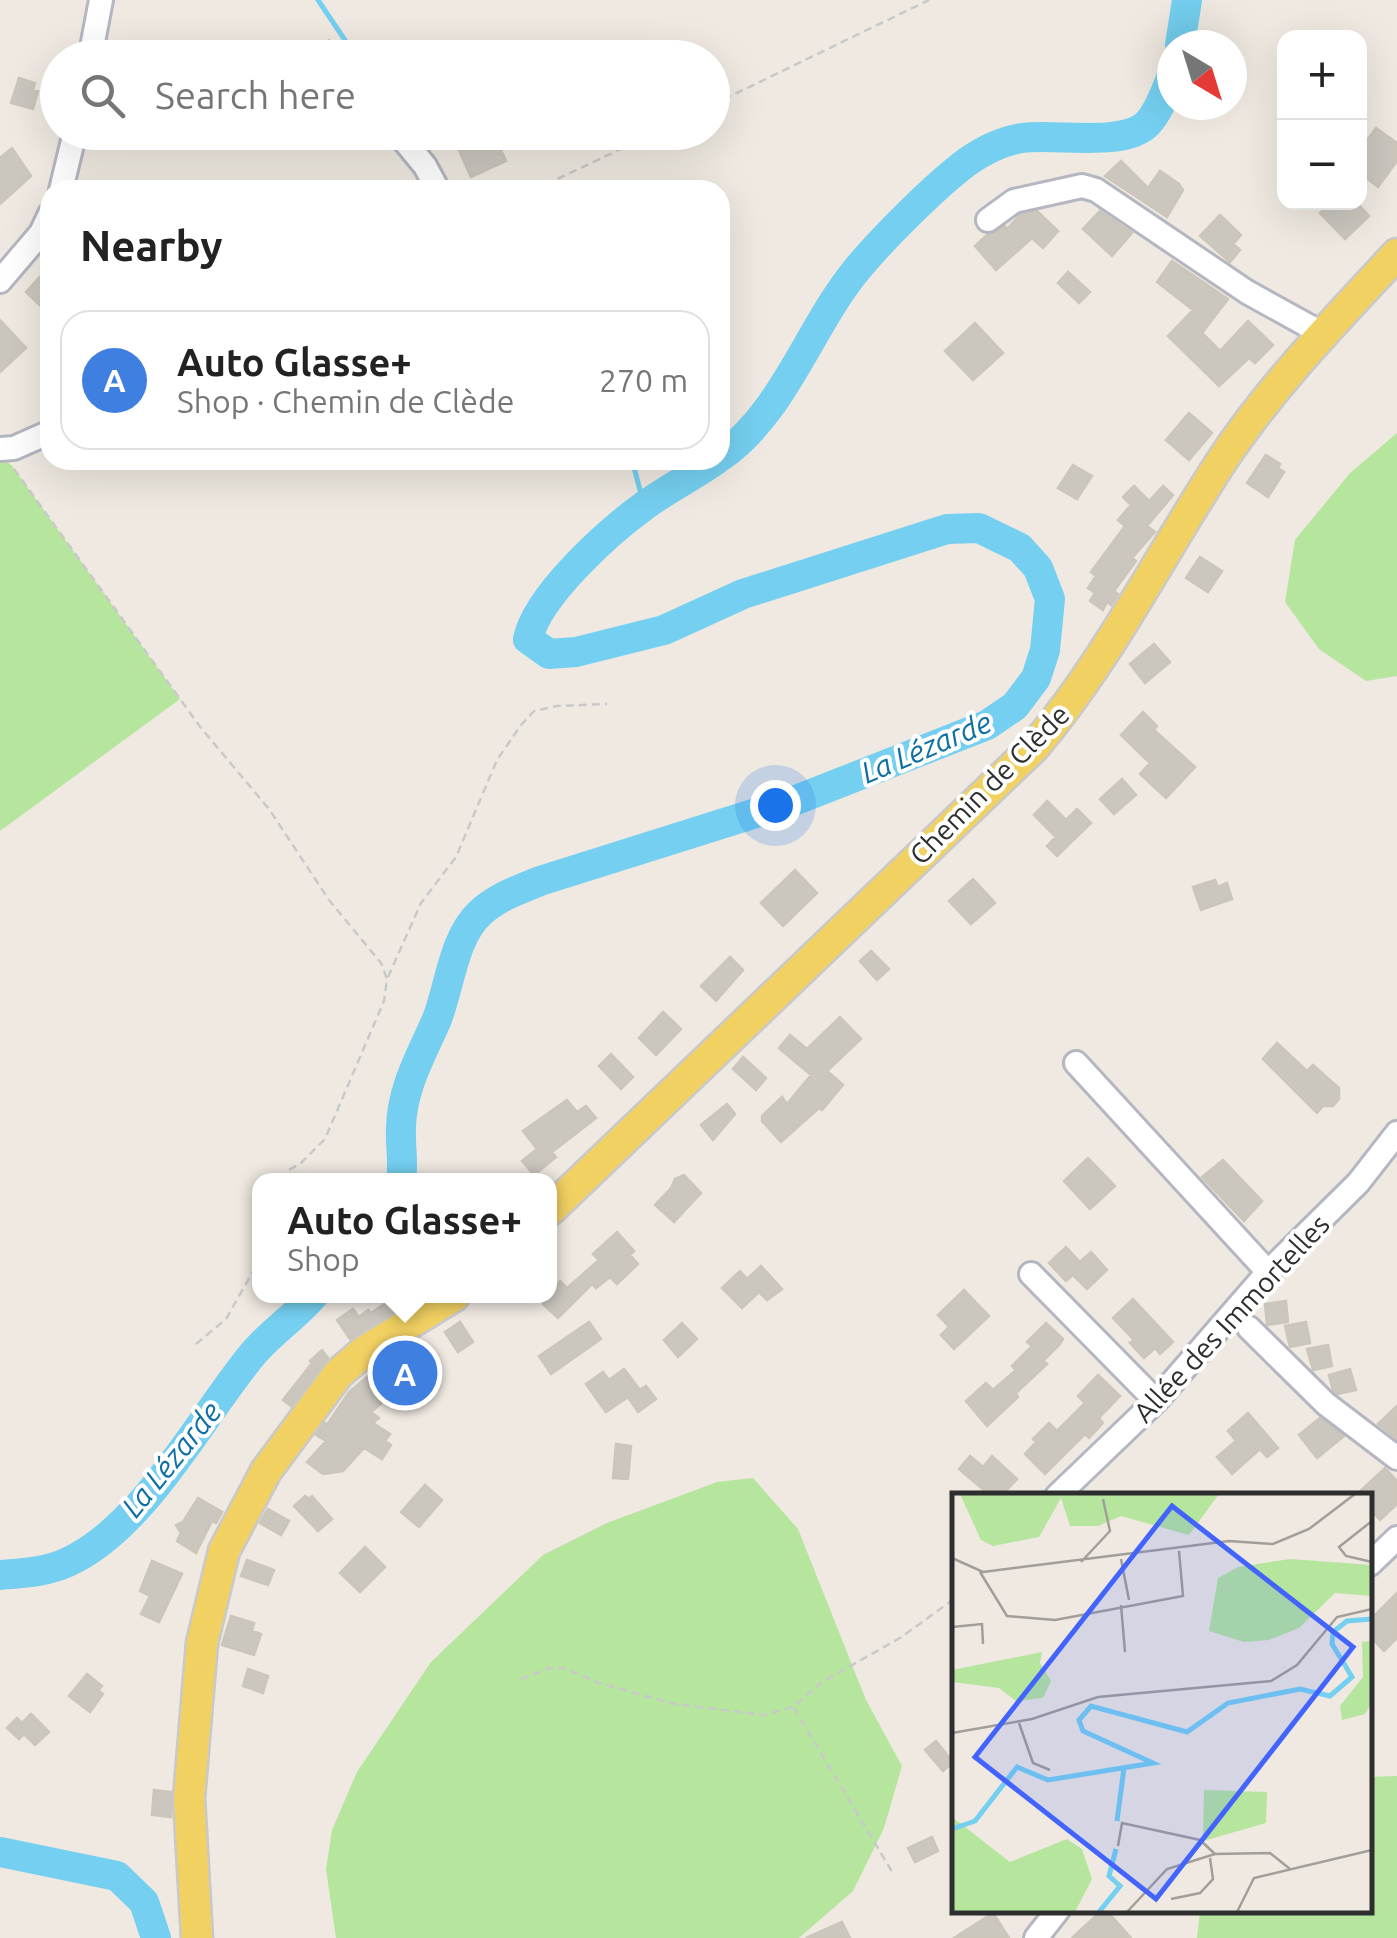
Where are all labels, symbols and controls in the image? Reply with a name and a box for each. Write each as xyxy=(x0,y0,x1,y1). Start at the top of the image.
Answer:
north arrow xyxy=(1157,30,1247,120)
map controls xyxy=(1277,30,1367,210)
button: + xyxy=(1277,30,1367,120)
search box xyxy=(40,40,730,150)
icon: search xyxy=(75,68,130,123)
text: Search here xyxy=(155,74,356,116)
button: − xyxy=(1277,120,1367,210)
text: Nearby xyxy=(80,222,223,269)
text: Auto Glasse+ xyxy=(177,341,412,383)
text: A xyxy=(103,362,126,398)
text: 270 m xyxy=(599,362,688,398)
text: Shop · Chemin de Clède xyxy=(177,383,514,419)
street label: Chemin de Clède xyxy=(903,698,1075,870)
water label: La Lézarde xyxy=(856,704,996,790)
your location xyxy=(750,780,801,831)
popup xyxy=(252,1173,557,1303)
text: Auto Glasse+ xyxy=(287,1199,522,1241)
street label: Allée des Immortelles xyxy=(1127,1208,1335,1428)
text: Shop xyxy=(287,1241,360,1277)
pin: A xyxy=(372,1336,438,1410)
water label: La Lézarde xyxy=(114,1395,228,1523)
inset map xyxy=(952,1493,1372,1913)

